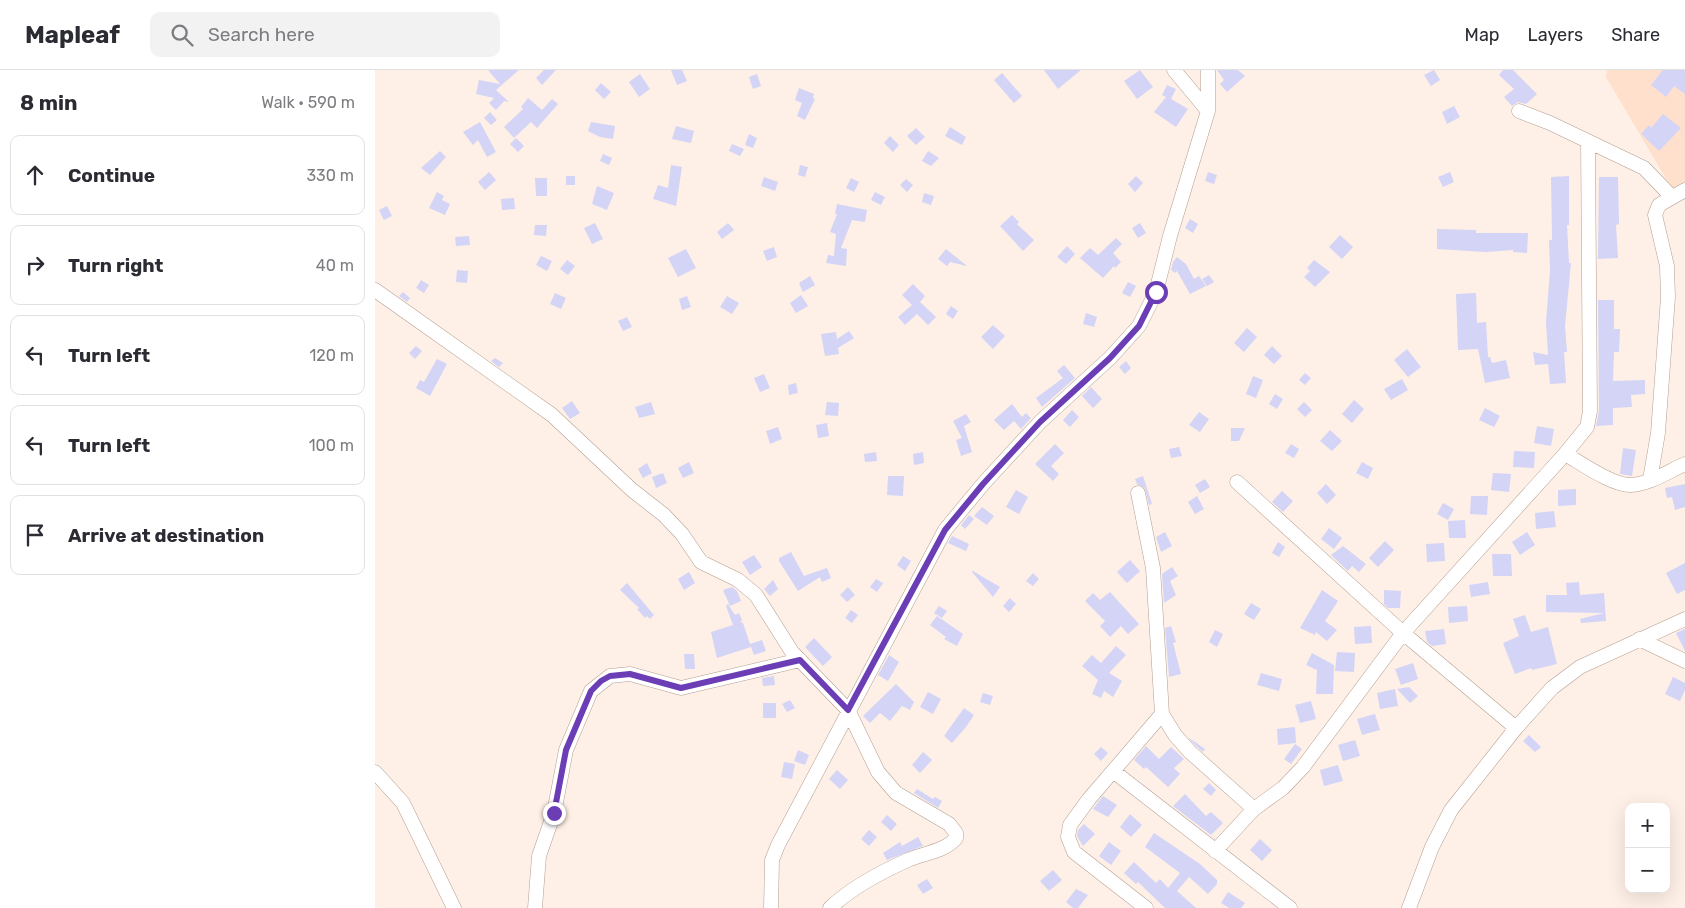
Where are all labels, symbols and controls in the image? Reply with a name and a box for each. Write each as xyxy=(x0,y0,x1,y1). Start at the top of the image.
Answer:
search box xyxy=(150,12,500,57)
text: Mapleaf xyxy=(25,21,120,49)
icon: search xyxy=(168,21,196,49)
text: Search here xyxy=(208,23,315,46)
text: Map xyxy=(1465,24,1500,46)
text: Layers xyxy=(1528,24,1583,46)
text: Share xyxy=(1611,24,1660,46)
text: 8 min xyxy=(20,90,77,115)
text: Walk · 590 m xyxy=(261,93,355,112)
icon: ahead xyxy=(21,161,49,189)
text: Continue xyxy=(68,164,155,187)
text: 330 m xyxy=(306,166,354,185)
icon: right xyxy=(21,251,49,279)
text: Turn right xyxy=(68,254,163,277)
text: 40 m xyxy=(316,256,354,275)
route start xyxy=(1145,281,1168,304)
icon: left xyxy=(21,341,49,369)
text: Turn left xyxy=(68,344,150,367)
text: 120 m xyxy=(309,346,354,365)
icon: left xyxy=(21,431,49,459)
text: Turn left xyxy=(68,434,150,457)
text: 100 m xyxy=(309,436,354,455)
icon: arrive xyxy=(21,521,49,549)
text: Arrive at destination xyxy=(68,524,264,547)
route end xyxy=(543,802,566,825)
map controls xyxy=(1625,803,1670,893)
button: + xyxy=(1625,803,1670,848)
button: − xyxy=(1625,848,1670,893)

